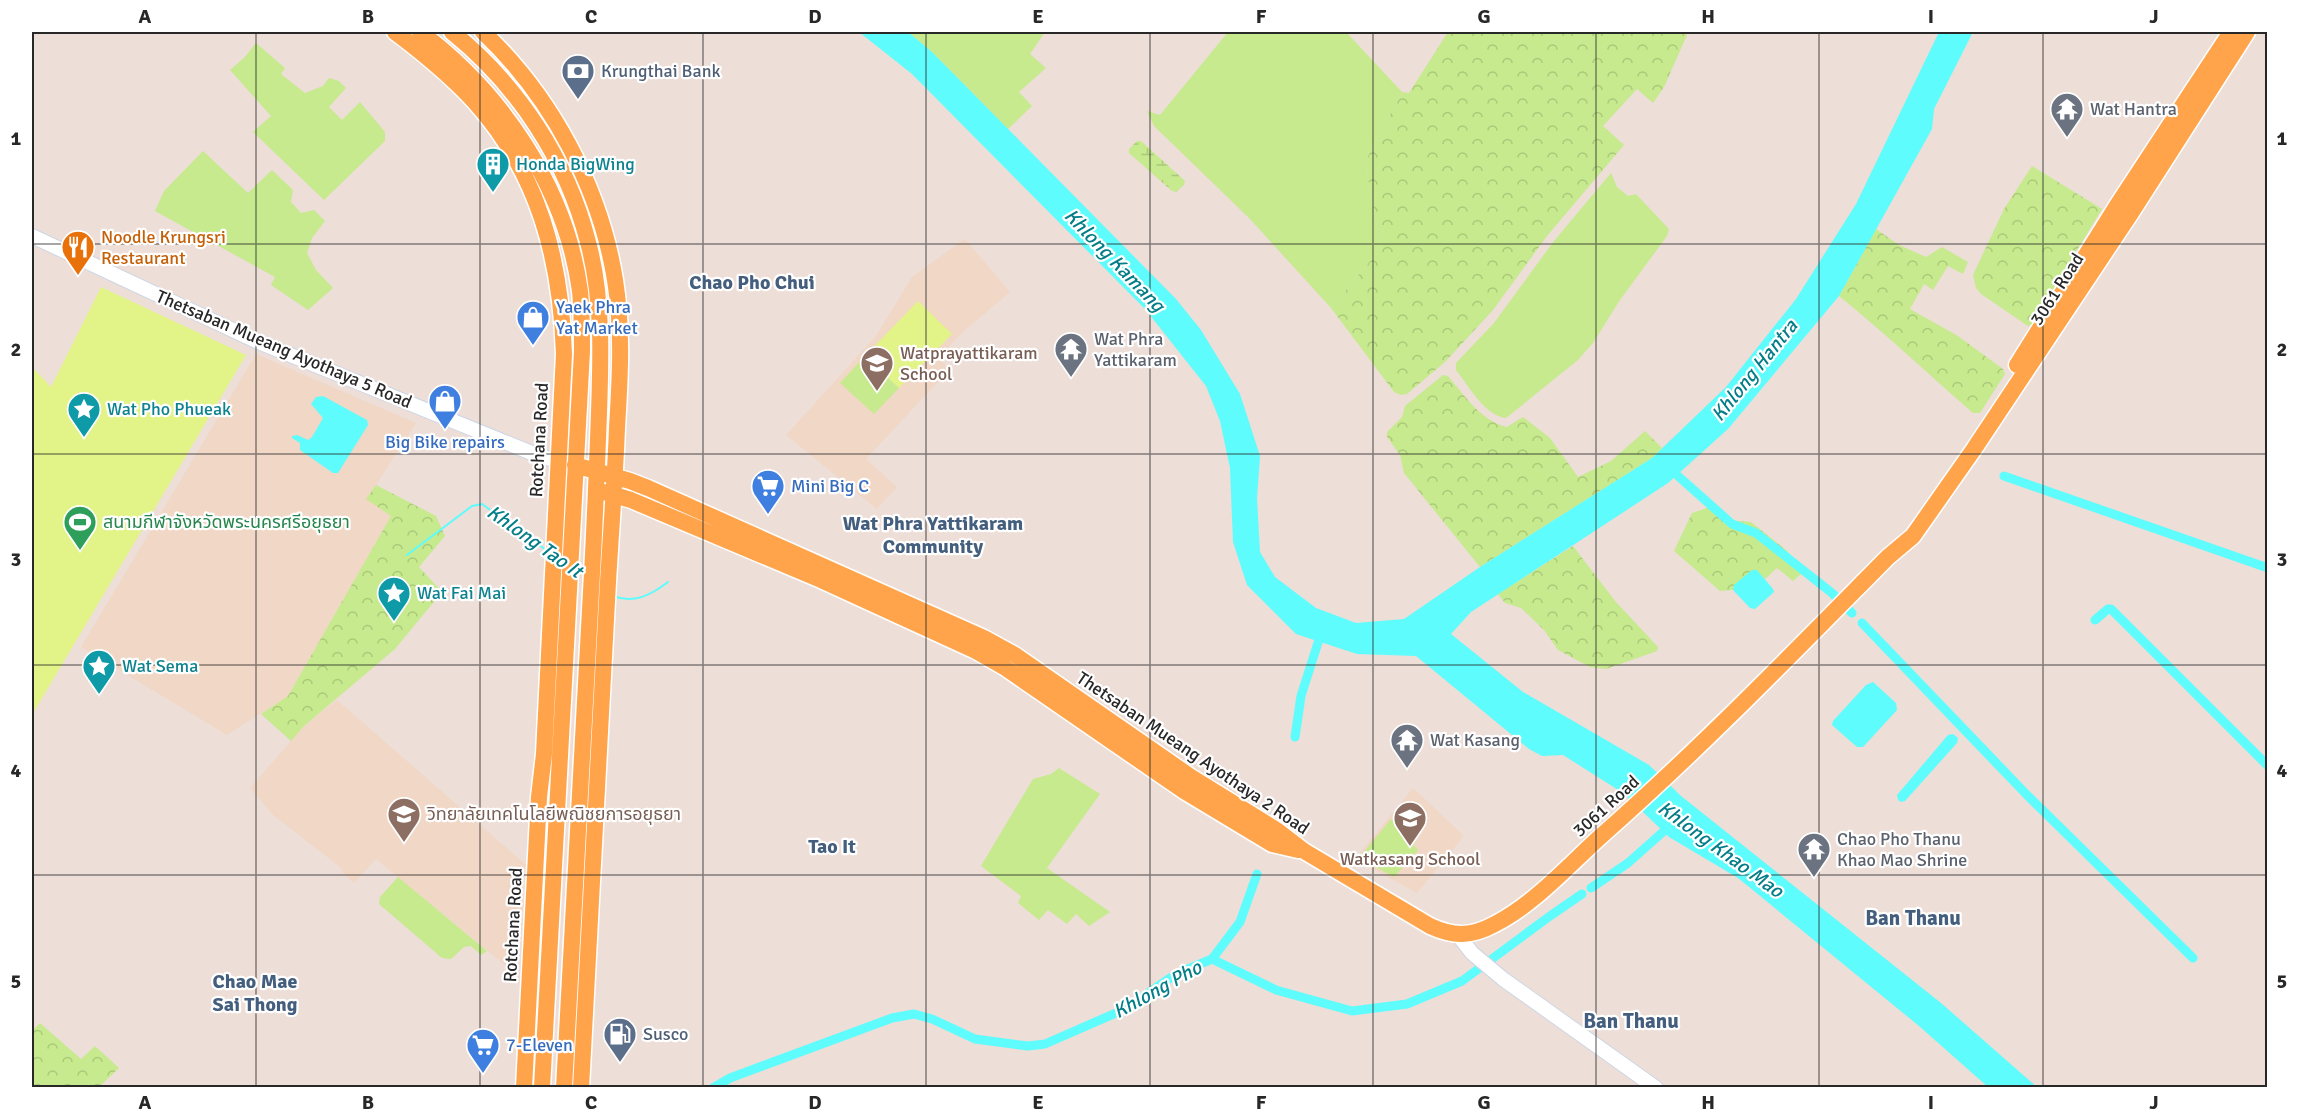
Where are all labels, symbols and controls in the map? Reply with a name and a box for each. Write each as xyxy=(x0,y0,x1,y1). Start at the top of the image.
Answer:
text: A xyxy=(139,4,152,29)
text: B xyxy=(362,4,374,29)
text: C xyxy=(585,4,597,29)
text: D xyxy=(808,4,822,29)
text: E xyxy=(1032,4,1044,29)
text: F xyxy=(1256,4,1267,29)
text: G xyxy=(1477,4,1491,29)
text: H xyxy=(1701,4,1715,29)
text: I xyxy=(1928,4,1934,29)
text: J xyxy=(2149,4,2159,29)
bank icon: Krungthai Bank xyxy=(560,53,596,100)
place label: Krungthai Bank xyxy=(601,60,720,82)
temple icon: Wat Hantra xyxy=(2049,91,2085,138)
place label: Wat Hantra xyxy=(2090,98,2177,120)
text: 1 xyxy=(11,126,22,151)
text: 1 xyxy=(2277,126,2288,151)
building icon: Honda BigWing xyxy=(475,146,511,193)
place label: Honda BigWing xyxy=(516,153,635,175)
water label: Khlong Kamang xyxy=(1059,203,1171,318)
place label: Noodle Krungsri Restaurant xyxy=(101,226,226,269)
restaurant icon: Noodle Krungsri Restaurant xyxy=(60,229,96,276)
street label: 3061 Road xyxy=(2026,249,2088,329)
district label: Chao Pho Chui xyxy=(689,270,815,295)
street label: Thetsaban Mueang Ayothaya 5 Road xyxy=(153,285,415,413)
place label: Yaek Phra Yat Market xyxy=(556,296,638,339)
shop icon: Yaek Phra Yat Market xyxy=(515,299,551,346)
water label: Khlong Hantra xyxy=(1706,314,1804,426)
place label: Wat Phra Yattikaram xyxy=(1094,328,1177,371)
temple icon: Wat Phra Yattikaram xyxy=(1053,331,1089,378)
text: 2 xyxy=(11,337,21,362)
text: 2 xyxy=(2277,337,2287,362)
place label: Watprayattikaram School xyxy=(900,342,1038,385)
school or university icon: Watprayattikaram School xyxy=(859,345,895,392)
street label: Rotchana Road xyxy=(525,382,553,498)
shop icon: Big Bike repairs xyxy=(427,383,463,430)
place icon: Wat Pho Phueak xyxy=(66,391,102,438)
place label: Wat Pho Phueak xyxy=(107,398,231,420)
place label: Big Bike repairs xyxy=(385,431,505,453)
supermarket icon: Mini Big C xyxy=(750,468,786,515)
place label: Mini Big C xyxy=(791,475,869,497)
water label: Khlong Tao It xyxy=(482,499,589,585)
sports icon: สนามกีฬาจังหวัดพระนครศรีอยุธยา xyxy=(62,504,98,551)
place label: สนามกีฬาจังหวัดพระนครศรีอยุธยา xyxy=(103,511,350,533)
district label: Wat Phra Yattikaram Community xyxy=(843,511,1023,559)
text: 3 xyxy=(11,547,21,572)
text: 3 xyxy=(2277,547,2287,572)
place icon: Wat Fai Mai xyxy=(376,575,412,622)
place label: Wat Fai Mai xyxy=(417,582,506,604)
place icon: Wat Sema xyxy=(81,648,117,695)
place label: Wat Sema xyxy=(122,655,198,677)
street label: Thetsaban Mueang Ayothaya 2 Road xyxy=(1073,667,1313,839)
temple icon: Wat Kasang xyxy=(1389,722,1425,769)
place label: Wat Kasang xyxy=(1430,729,1520,751)
text: 4 xyxy=(11,758,22,783)
text: 4 xyxy=(2277,758,2288,783)
street label: 3061 Road xyxy=(1568,771,1644,841)
water label: Khlong Khao Mao xyxy=(1653,795,1790,904)
school or university icon: วิทยาลัยเทคโนโลยีพณิชยการอยุธยา xyxy=(386,796,422,843)
school or university icon: Watkasang School xyxy=(1392,800,1428,847)
place label: วิทยาลัยเทคโนโลยีพณิชยการอยุธยา xyxy=(426,803,681,825)
place label: Chao Pho Thanu Khao Mao Shrine xyxy=(1837,828,1967,871)
temple icon: Chao Pho Thanu Khao Mao Shrine xyxy=(1796,831,1832,878)
district label: Tao It xyxy=(808,834,856,859)
place label: Watkasang School xyxy=(1340,848,1480,870)
street label: Rotchana Road xyxy=(499,867,527,983)
district label: Ban Thanu xyxy=(1865,905,1961,931)
water label: Khlong Pho xyxy=(1109,954,1207,1024)
text: 5 xyxy=(11,969,21,994)
district label: Chao Mae Sai Thong xyxy=(213,969,298,1017)
text: 5 xyxy=(2277,969,2287,994)
district label: Ban Thanu xyxy=(1583,1008,1679,1034)
fuel station icon: Susco xyxy=(602,1016,638,1063)
place label: Susco xyxy=(643,1023,688,1045)
supermarket icon: 7-Eleven xyxy=(465,1027,501,1074)
place label: 7-Eleven xyxy=(506,1034,573,1056)
text: A xyxy=(139,1090,152,1115)
text: B xyxy=(362,1090,374,1115)
text: C xyxy=(585,1090,597,1115)
text: D xyxy=(808,1090,822,1115)
text: E xyxy=(1032,1090,1044,1115)
text: F xyxy=(1256,1090,1267,1115)
text: G xyxy=(1477,1090,1491,1115)
text: H xyxy=(1701,1090,1715,1115)
text: I xyxy=(1928,1090,1934,1115)
text: J xyxy=(2149,1090,2159,1115)

